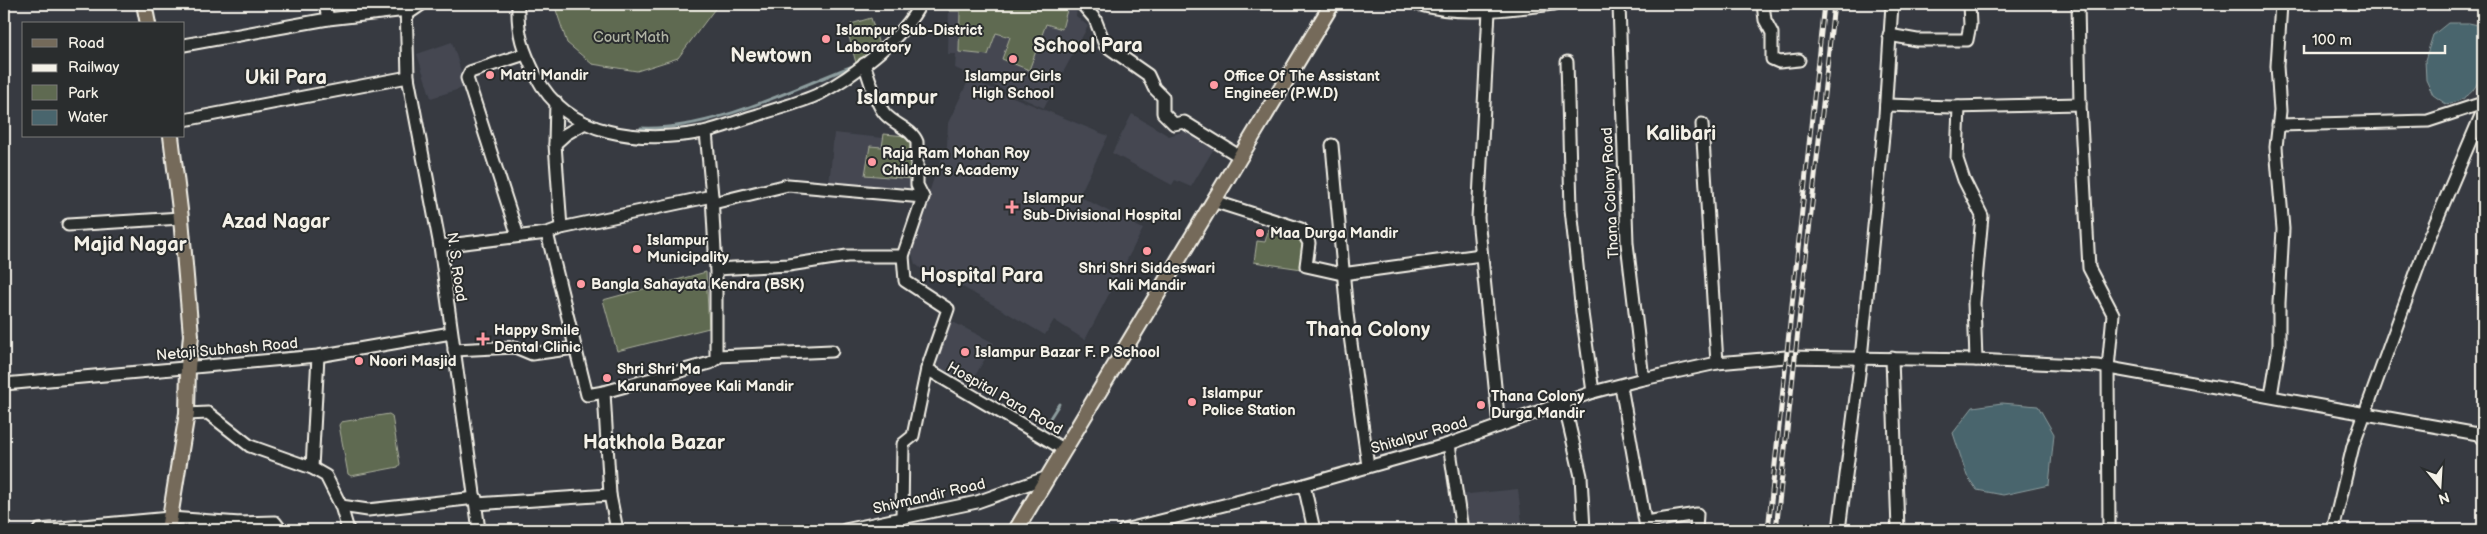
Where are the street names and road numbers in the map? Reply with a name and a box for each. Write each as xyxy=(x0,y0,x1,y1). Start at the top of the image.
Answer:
street label: Thana Colony Road xyxy=(1598,127,1623,259)
street label: N. S. Road xyxy=(442,231,471,303)
street label: Netaji Subhash Road xyxy=(155,334,299,365)
street label: Hospital Para Road xyxy=(944,358,1066,439)
street label: Shitalpur Road xyxy=(1369,413,1470,458)
street label: Shivmandir Road xyxy=(871,474,987,519)

